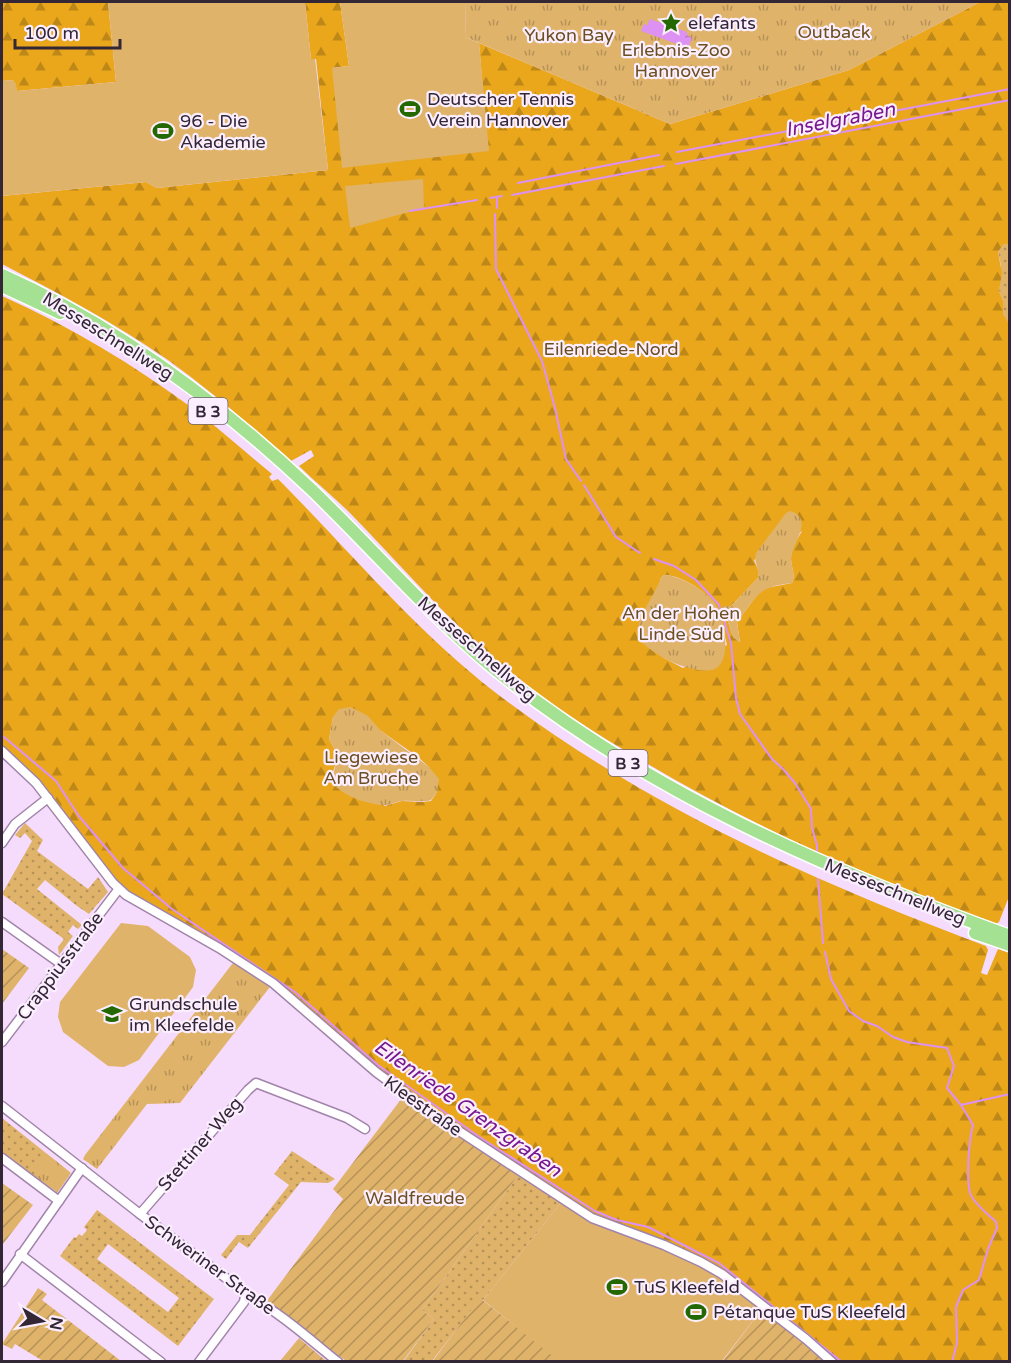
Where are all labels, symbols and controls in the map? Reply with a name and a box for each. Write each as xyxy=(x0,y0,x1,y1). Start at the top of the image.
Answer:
place icon: elefants xyxy=(659,11,683,35)
scale bar xyxy=(15,12,120,50)
place label: elefants xyxy=(688,12,756,34)
park label: Outback xyxy=(797,21,871,43)
text: 100 m xyxy=(24,22,79,44)
park label: Yukon Bay xyxy=(524,24,614,46)
park label: Erlebnis-Zoo Hannover xyxy=(621,39,731,82)
place label: Deutscher Tennis Verein Hannover xyxy=(427,88,574,131)
sports icon: Deutscher Tennis Verein Hannover xyxy=(398,97,422,121)
water label: Inselgraben xyxy=(783,97,898,142)
place label: 96 - Die Akademie xyxy=(180,110,266,153)
sports icon: 96 - Die Akademie xyxy=(151,119,175,143)
street label: Messeschnellweg xyxy=(39,287,177,385)
park label: Eilenriede-Nord xyxy=(543,338,679,360)
road number: B 3 xyxy=(188,398,228,424)
street label: Messeschnellweg xyxy=(413,592,541,706)
park label: An der Hohen Linde Süd xyxy=(622,602,740,645)
park label: Liegewiese Am Bruche xyxy=(323,746,419,789)
road number: B 3 xyxy=(608,750,648,776)
street label: Messeschnellweg xyxy=(821,854,969,930)
street label: Crappiusstraße xyxy=(12,908,108,1024)
place label: Grundschule im Kleefelde xyxy=(129,993,238,1036)
school or university icon: Grundschule im Kleefelde xyxy=(100,1002,124,1026)
water label: Eilenriede Grenzgraben xyxy=(369,1035,566,1183)
street label: Kleestraße xyxy=(380,1071,466,1141)
street label: Stettiner Weg xyxy=(153,1092,247,1196)
park label: Waldfreude xyxy=(365,1187,465,1209)
street label: Schweriner Straße xyxy=(141,1210,279,1320)
sports icon: TuS Kleefeld xyxy=(605,1275,629,1299)
place label: TuS Kleefeld xyxy=(634,1276,740,1298)
north arrow xyxy=(12,1291,72,1351)
sports icon: Pétanque TuS Kleefeld xyxy=(684,1300,708,1324)
place label: Pétanque TuS Kleefeld xyxy=(713,1301,906,1323)
text: N xyxy=(45,1315,67,1331)

